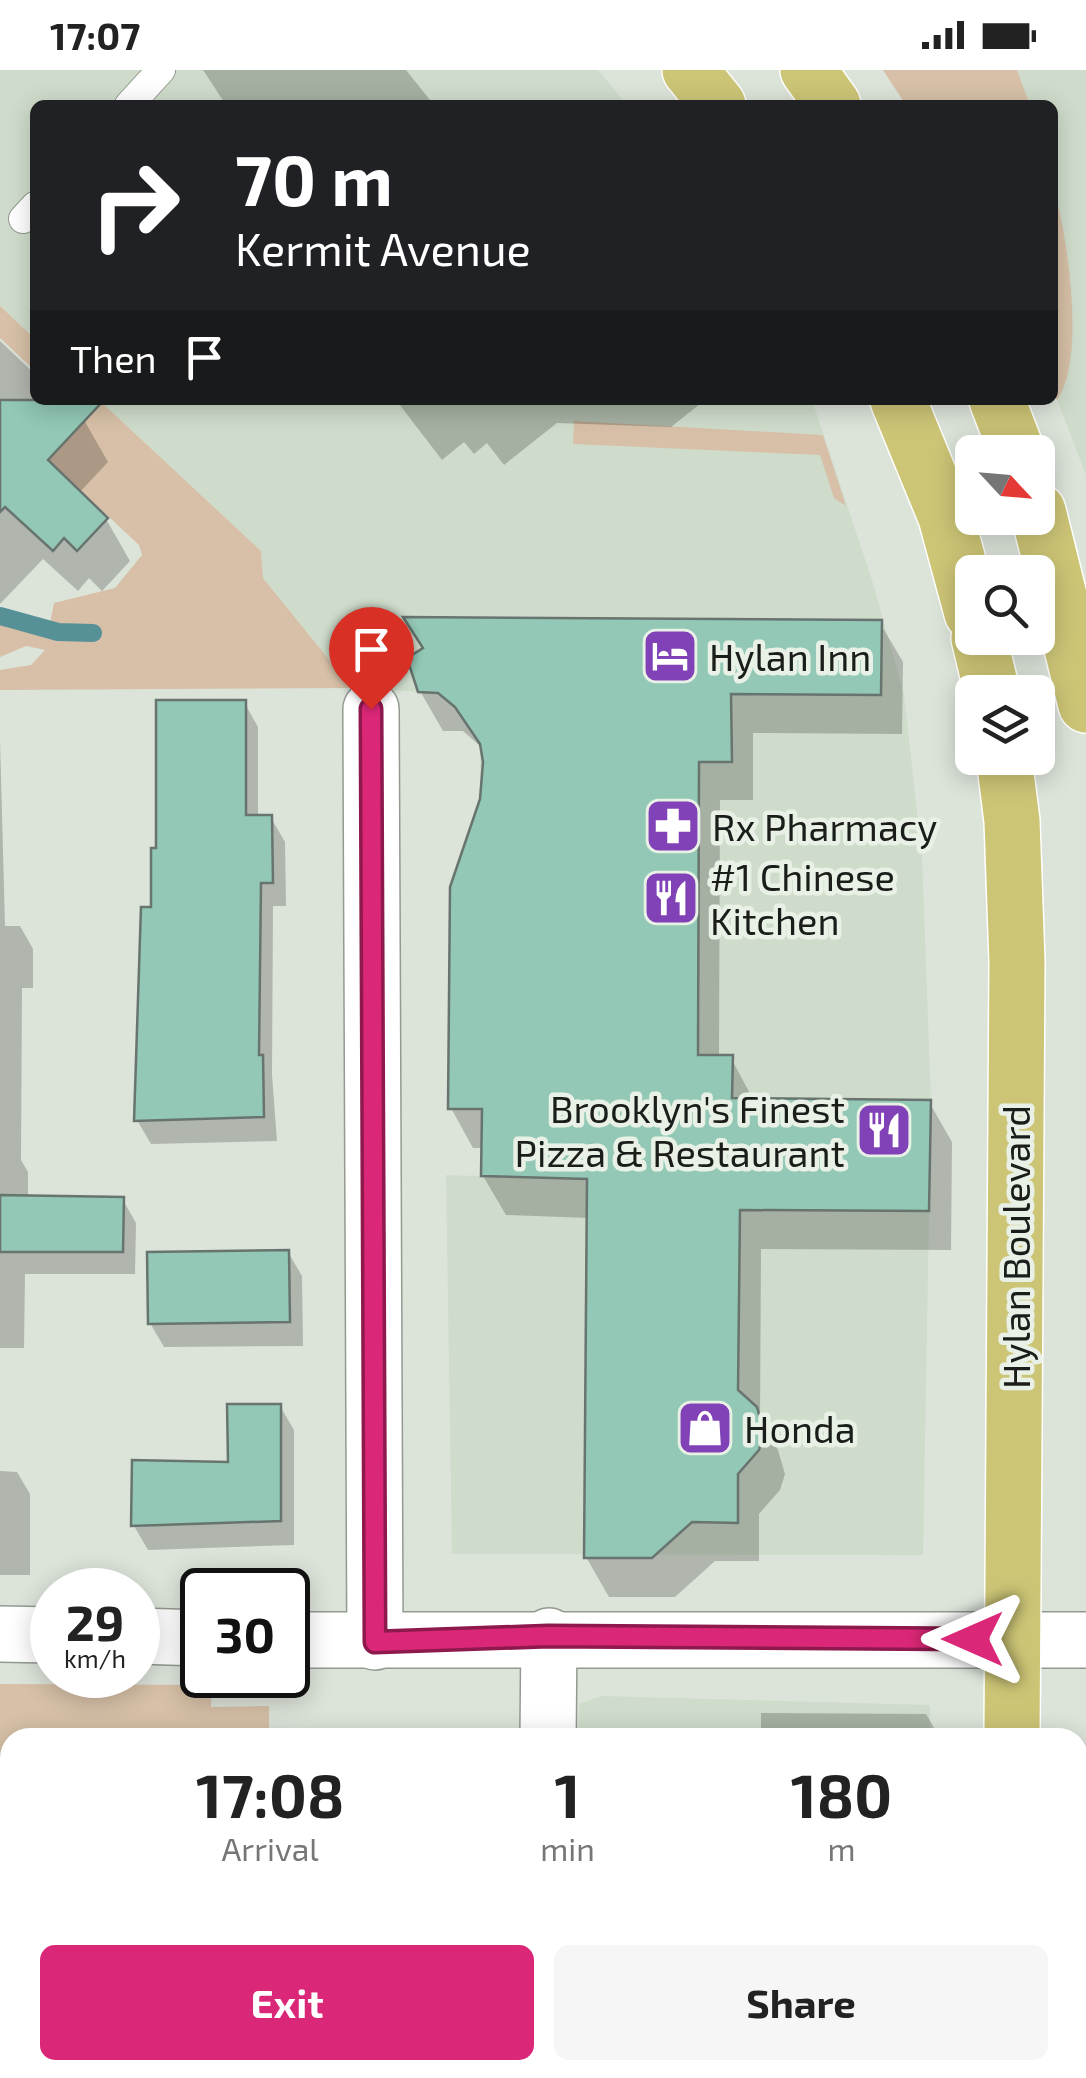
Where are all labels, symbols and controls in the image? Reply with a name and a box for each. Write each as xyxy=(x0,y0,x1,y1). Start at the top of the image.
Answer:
text: 17:07 xyxy=(50,12,140,58)
text: 70 m xyxy=(235,136,393,220)
icon: right xyxy=(70,140,200,270)
text: Kermit Avenue xyxy=(235,221,531,275)
icon: arrive xyxy=(177,330,232,385)
text: Then xyxy=(70,335,157,381)
north arrow xyxy=(955,435,1055,535)
map controls xyxy=(955,435,1055,775)
button: search xyxy=(955,555,1055,655)
pin xyxy=(329,607,414,710)
icon: arrive xyxy=(344,622,399,677)
hotel icon: Hylan Inn xyxy=(640,626,700,686)
place label: Hylan Inn xyxy=(709,633,871,679)
button: layers xyxy=(955,675,1055,775)
pharmacy icon: Rx Pharmacy xyxy=(643,796,703,856)
place label: Rx Pharmacy xyxy=(712,803,937,849)
place label: #1 Chinese Kitchen xyxy=(710,853,895,943)
restaurant icon: #1 Chinese Kitchen xyxy=(641,868,701,928)
place label: Brooklyn's Finest Pizza & Restaurant xyxy=(515,1085,845,1175)
restaurant icon: Brooklyn's Finest Pizza & Restaurant xyxy=(854,1100,914,1160)
street label: Hylan Boulevard xyxy=(992,1105,1038,1389)
shop icon: Honda xyxy=(675,1398,735,1458)
place label: Honda xyxy=(744,1405,856,1451)
speed limit sign: 30 xyxy=(180,1568,310,1698)
position arrow xyxy=(921,1587,1025,1691)
text: 29 xyxy=(66,1591,124,1651)
text: km/h xyxy=(64,1643,126,1673)
text: 17:08 xyxy=(196,1758,344,1830)
text: 1 xyxy=(555,1758,581,1830)
text: 180 xyxy=(791,1758,892,1830)
text: Arrival xyxy=(221,1829,319,1867)
text: min xyxy=(540,1829,595,1867)
text: m xyxy=(827,1829,855,1867)
button: Exit xyxy=(40,1945,534,2060)
button: Share xyxy=(554,1945,1048,2060)

